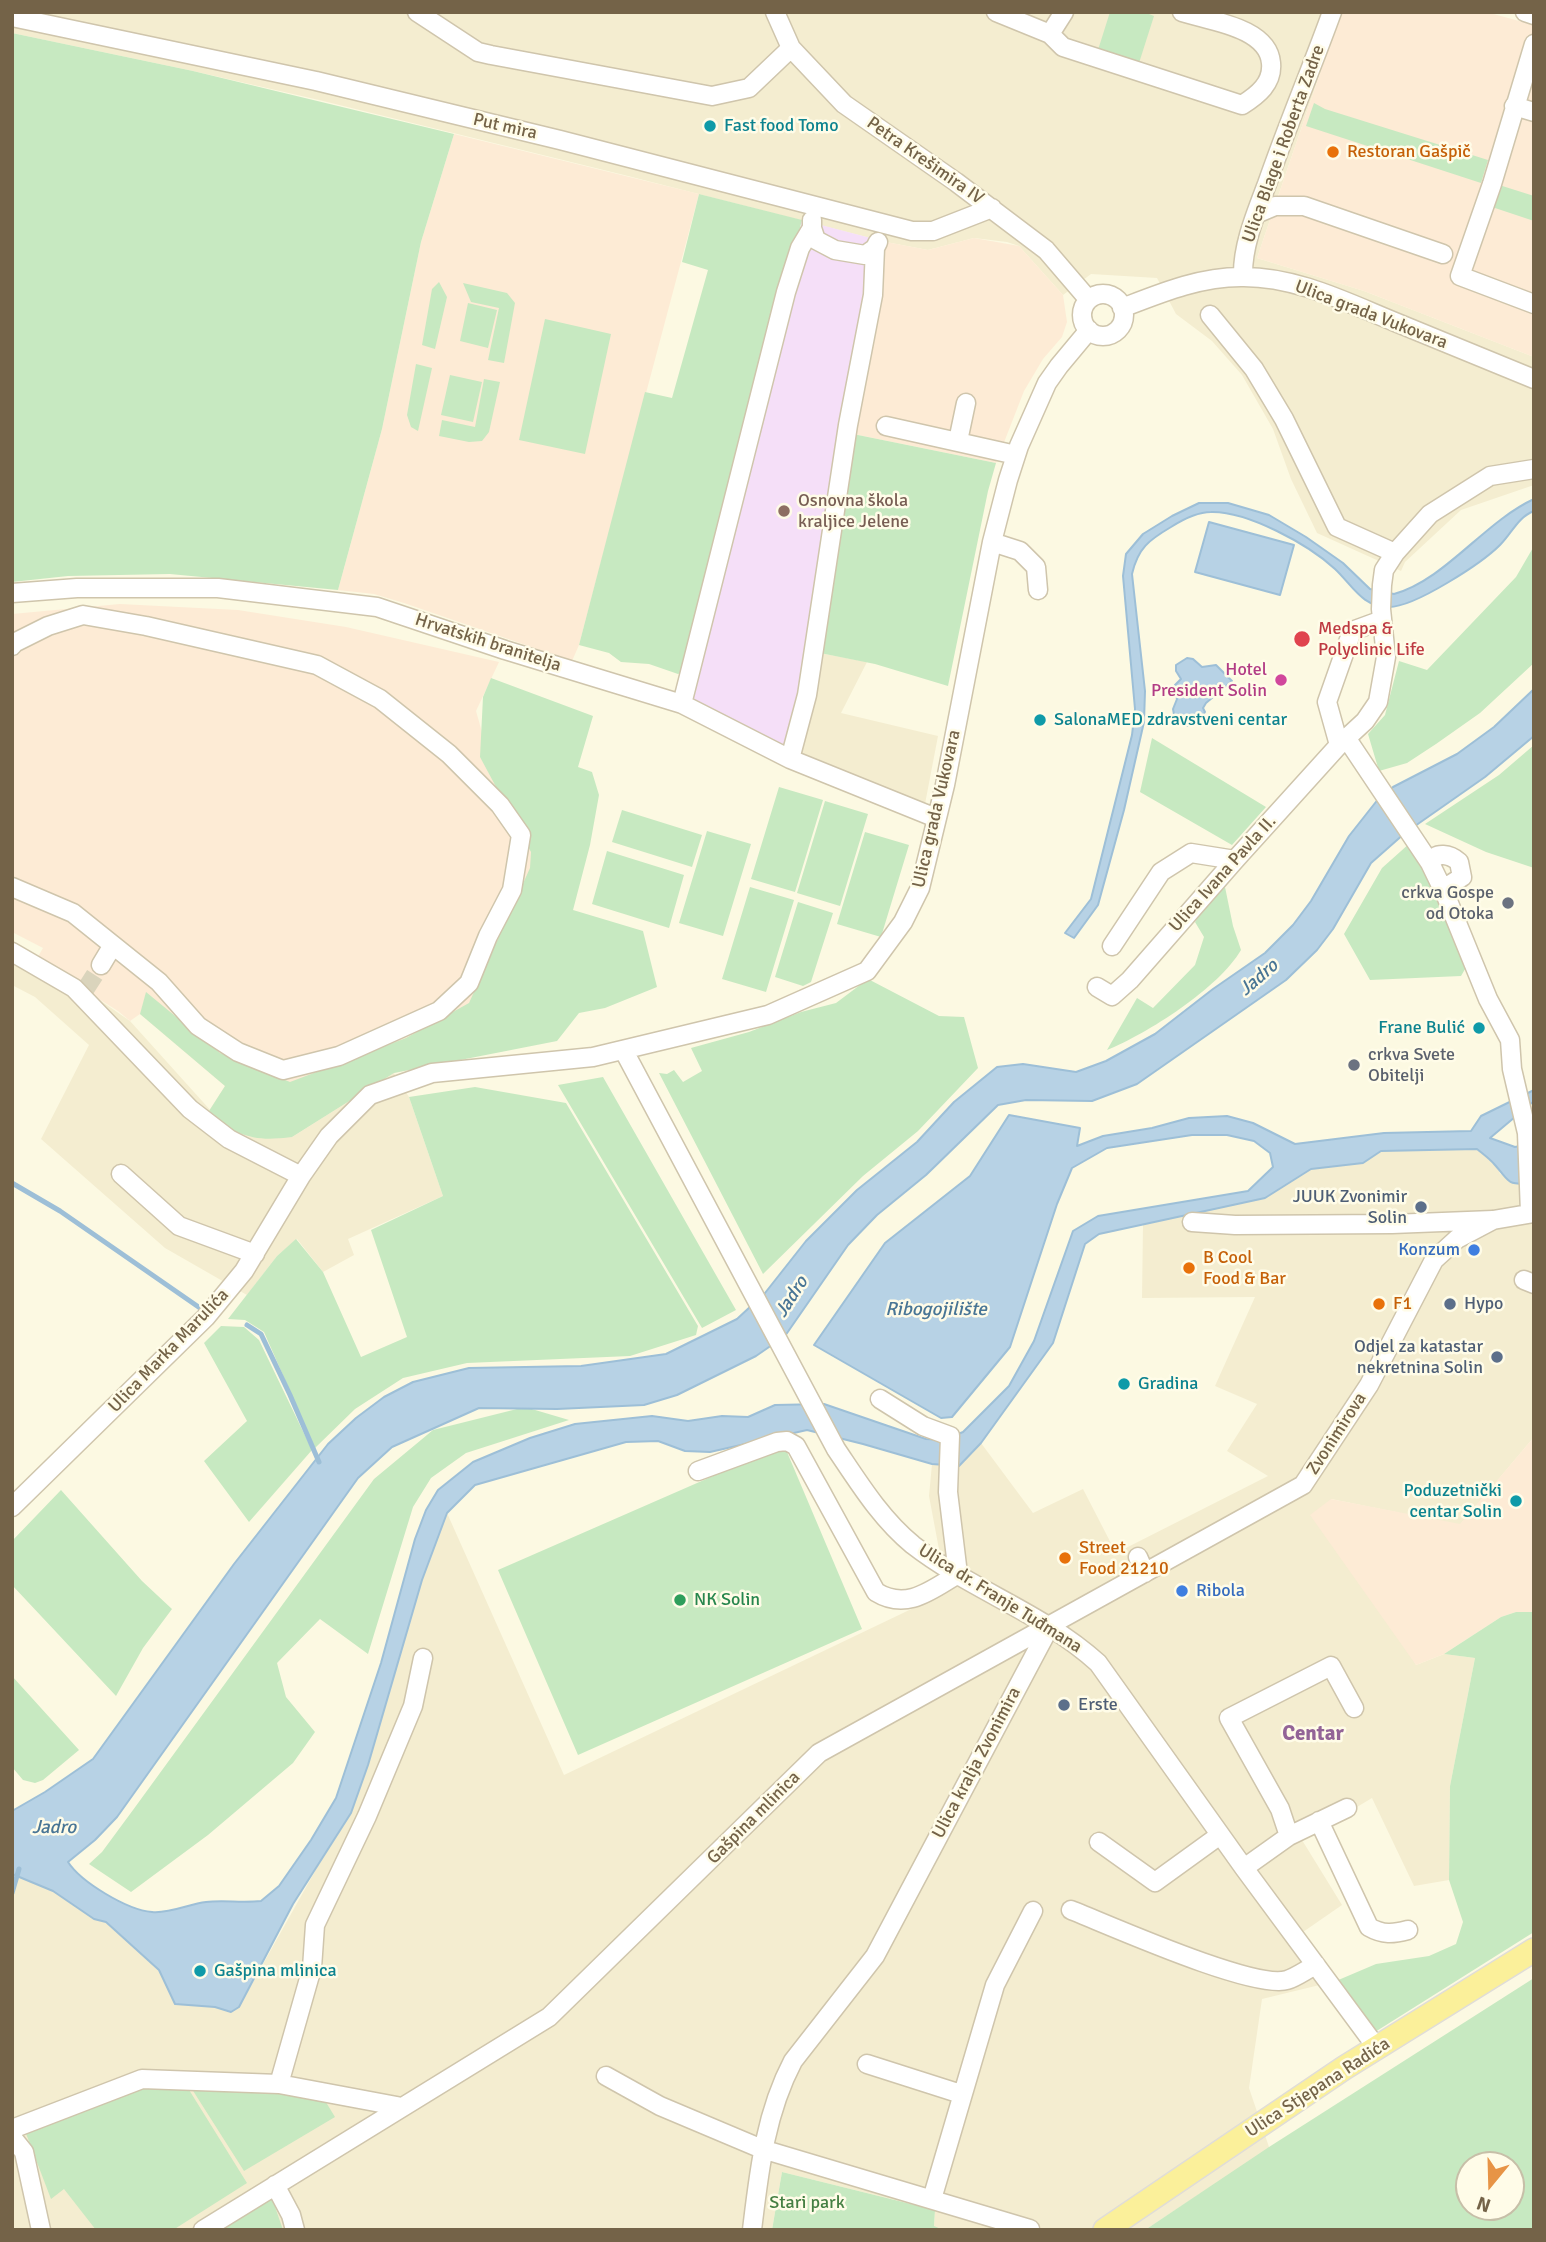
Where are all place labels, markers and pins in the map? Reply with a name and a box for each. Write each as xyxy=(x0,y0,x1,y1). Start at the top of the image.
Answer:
place label: Fast food Tomo xyxy=(724,115,839,137)
marker: Fast food Tomo xyxy=(702,118,718,134)
place label: Restoran Gašpič xyxy=(1347,141,1471,163)
marker: Restoran Gašpič xyxy=(1325,144,1341,160)
place label: Osnovna škola kraljice Jelene xyxy=(798,490,909,532)
marker: Osnovna škola kraljice Jelene xyxy=(776,503,792,519)
place label: Medspa & Polyclinic Life xyxy=(1318,618,1425,660)
marker: Medspa & Polyclinic Life xyxy=(1292,629,1312,649)
place label: Hotel President Solin xyxy=(1151,659,1267,702)
marker: Hotel President Solin xyxy=(1273,672,1289,688)
place label: SalonaMED zdravstveni centar xyxy=(1054,709,1287,731)
marker: SalonaMED zdravstveni centar xyxy=(1032,712,1048,728)
place label: crkva Gospe od Otoka xyxy=(1401,882,1494,924)
marker: crkva Gospe od Otoka xyxy=(1500,895,1516,911)
place label: Frane Bulić xyxy=(1378,1017,1465,1039)
marker: Frane Bulić xyxy=(1471,1020,1487,1036)
place label: crkva Svete Obitelji xyxy=(1368,1044,1455,1086)
marker: crkva Svete Obitelji xyxy=(1346,1057,1362,1073)
place label: JUUK Zvonimir Solin xyxy=(1293,1186,1407,1228)
marker: JUUK Zvonimir Solin xyxy=(1413,1199,1429,1215)
place label: Konzum xyxy=(1398,1239,1460,1261)
marker: Konzum xyxy=(1466,1242,1482,1258)
place label: B Cool Food & Bar xyxy=(1203,1247,1286,1290)
marker: B Cool Food & Bar xyxy=(1181,1260,1197,1276)
place label: F1 xyxy=(1393,1293,1412,1315)
place label: Hypo xyxy=(1464,1293,1503,1315)
marker: F1 xyxy=(1371,1296,1387,1312)
marker: Hypo xyxy=(1442,1296,1458,1312)
place label: Odjel za katastar nekretnina Solin xyxy=(1354,1336,1483,1378)
marker: Odjel za katastar nekretnina Solin xyxy=(1489,1349,1505,1365)
place label: Gradina xyxy=(1138,1373,1198,1395)
marker: Gradina xyxy=(1116,1376,1132,1392)
place label: Poduzetnički centar Solin xyxy=(1403,1480,1502,1522)
marker: Poduzetnički centar Solin xyxy=(1508,1493,1524,1509)
place label: Street Food 21210 xyxy=(1079,1537,1169,1580)
marker: Street Food 21210 xyxy=(1057,1550,1073,1566)
place label: Ribola xyxy=(1196,1580,1245,1602)
marker: Ribola xyxy=(1174,1583,1190,1599)
place label: NK Solin xyxy=(694,1589,760,1611)
marker: NK Solin xyxy=(672,1592,688,1608)
place label: Erste xyxy=(1078,1694,1118,1716)
marker: Erste xyxy=(1056,1697,1072,1713)
place label: Gašpina mlinica xyxy=(214,1960,337,1982)
marker: Gašpina mlinica xyxy=(192,1963,208,1979)

